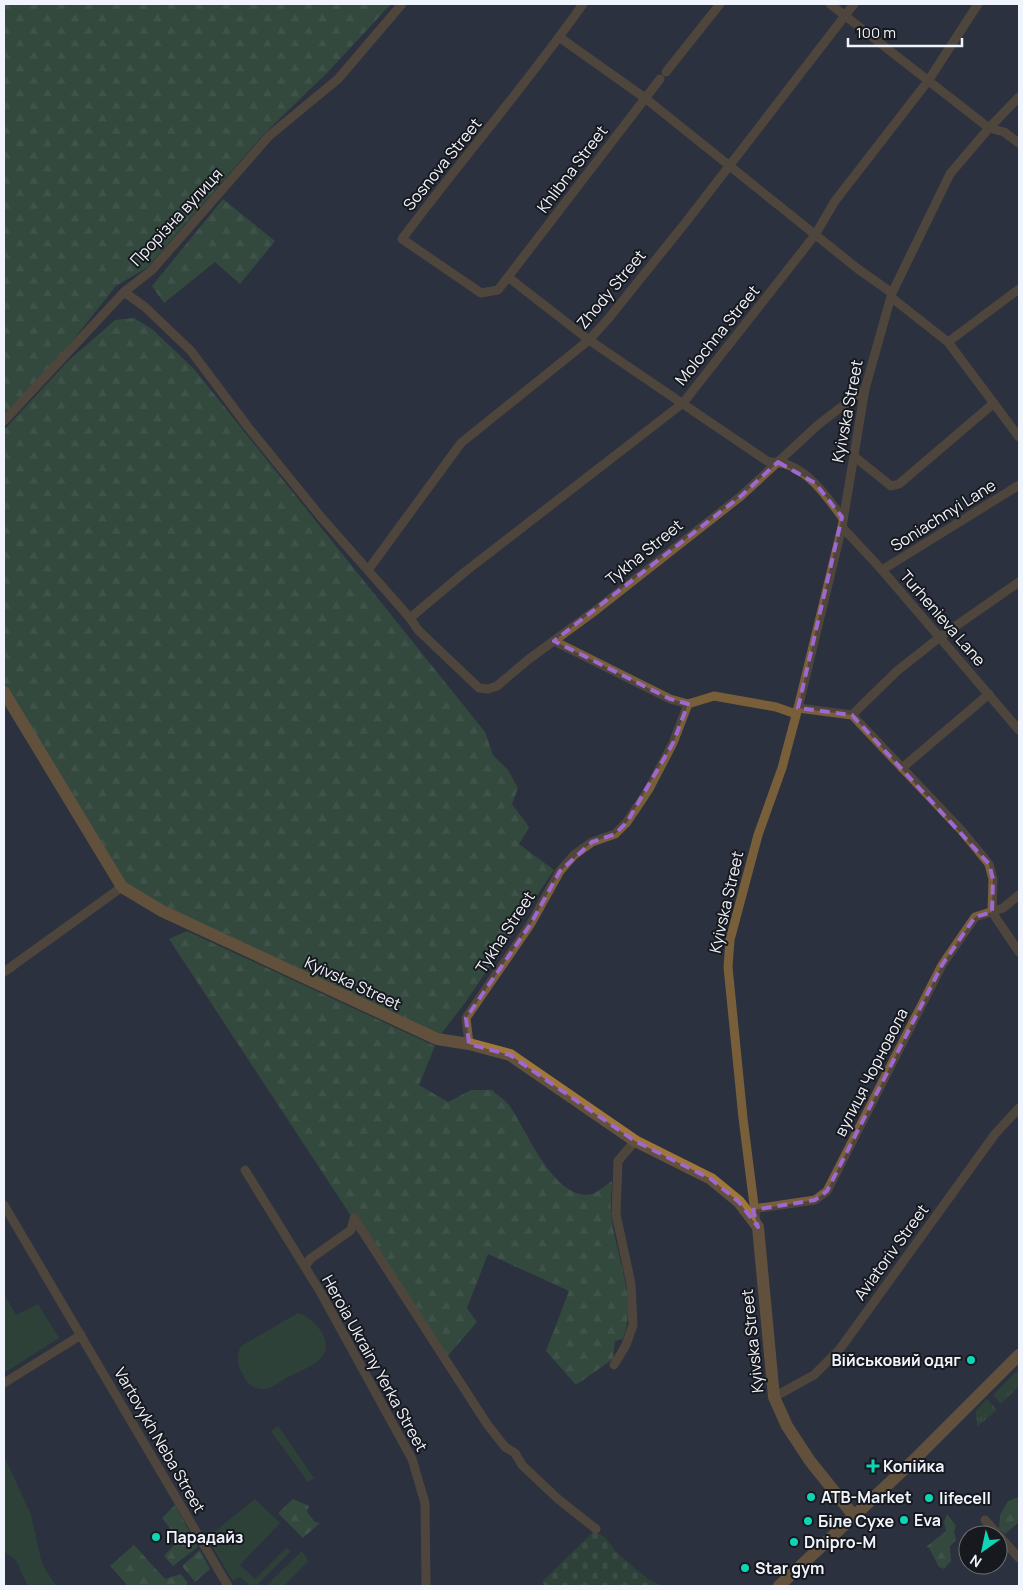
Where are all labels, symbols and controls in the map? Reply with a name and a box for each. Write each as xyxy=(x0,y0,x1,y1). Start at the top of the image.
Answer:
scale bar xyxy=(848,15,962,47)
text: 100 m xyxy=(856,22,896,43)
street label: Sosnova Street xyxy=(398,113,486,215)
street label: Khlibna Street xyxy=(532,121,612,217)
street label: Прорізна вулиця xyxy=(125,163,227,271)
street label: Zhody Street xyxy=(571,245,651,333)
street label: Molochna Street xyxy=(670,280,764,390)
street label: Kyivska Street xyxy=(826,358,868,464)
street label: Soniachnyi Lane xyxy=(886,474,1000,556)
street label: Tykha Street xyxy=(601,514,687,590)
street label: Turhenieva Lane xyxy=(895,565,991,671)
street label: Kyivska Street xyxy=(704,849,748,955)
street label: Tykha Street xyxy=(470,887,540,977)
street label: Kyivska Street xyxy=(301,951,405,1015)
street label: вулиця Чорновола xyxy=(829,1004,913,1140)
street label: Aviatoriv Street xyxy=(849,1200,933,1304)
street label: Heroia Ukrainy Yerka Street xyxy=(317,1271,433,1455)
street label: Kyivska Street xyxy=(736,1288,768,1394)
place label: Військовий одяг xyxy=(831,1349,961,1371)
marker: Військовий одяг xyxy=(965,1354,977,1366)
street label: Vartovykh Neba Street xyxy=(109,1363,211,1517)
place label: Копійка xyxy=(883,1455,944,1477)
marker: Копійка xyxy=(867,1460,879,1472)
place label: ATB-Market xyxy=(821,1486,912,1508)
place label: lifecell xyxy=(939,1487,991,1509)
marker: ATB-Market xyxy=(805,1491,817,1503)
marker: lifecell xyxy=(923,1492,935,1504)
place label: Eva xyxy=(914,1509,941,1531)
place label: Біле Сухе xyxy=(818,1510,895,1532)
marker: Eva xyxy=(898,1514,910,1526)
marker: Біле Сухе xyxy=(802,1515,814,1527)
north arrow xyxy=(958,1525,1008,1575)
place label: Парадайз xyxy=(166,1526,243,1548)
marker: Парадайз xyxy=(150,1531,162,1543)
place label: Dnipro-M xyxy=(804,1531,876,1553)
marker: Dnipro-M xyxy=(788,1536,800,1548)
text: N xyxy=(966,1551,985,1572)
place label: Star gym xyxy=(755,1557,824,1579)
marker: Star gym xyxy=(739,1562,751,1574)

